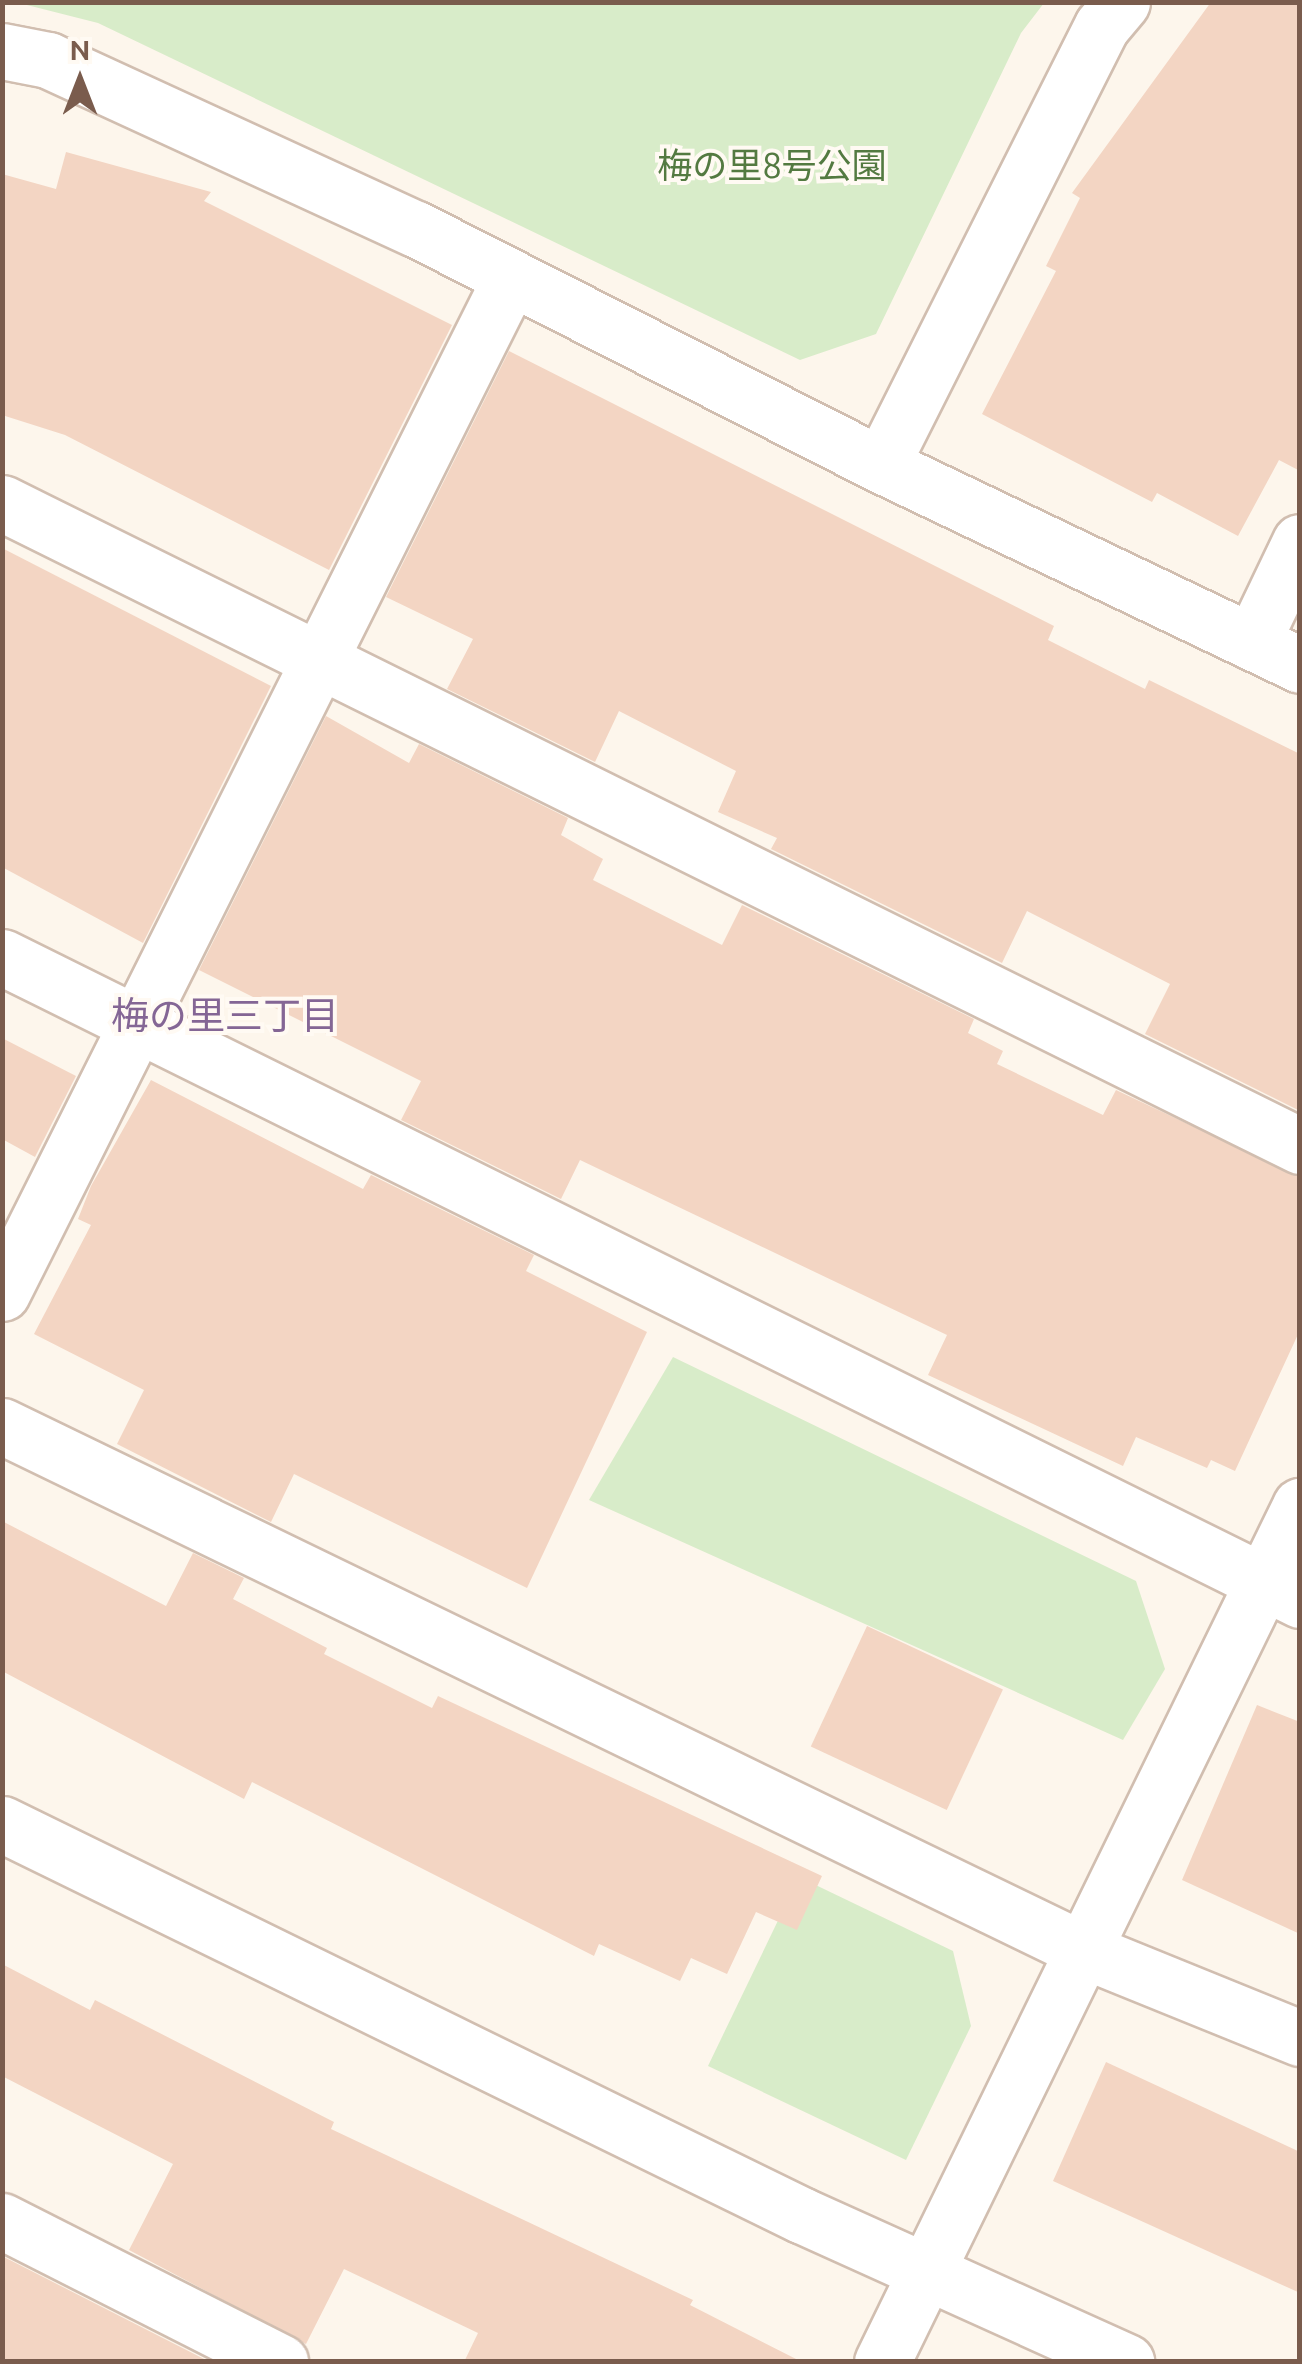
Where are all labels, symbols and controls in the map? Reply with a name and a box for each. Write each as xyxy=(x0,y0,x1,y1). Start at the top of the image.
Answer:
north arrow xyxy=(30,30,130,130)
text: N xyxy=(70,34,90,65)
park label: 梅の里8号公園 xyxy=(657,144,887,186)
district label: 梅の里三丁目 xyxy=(111,993,339,1039)

